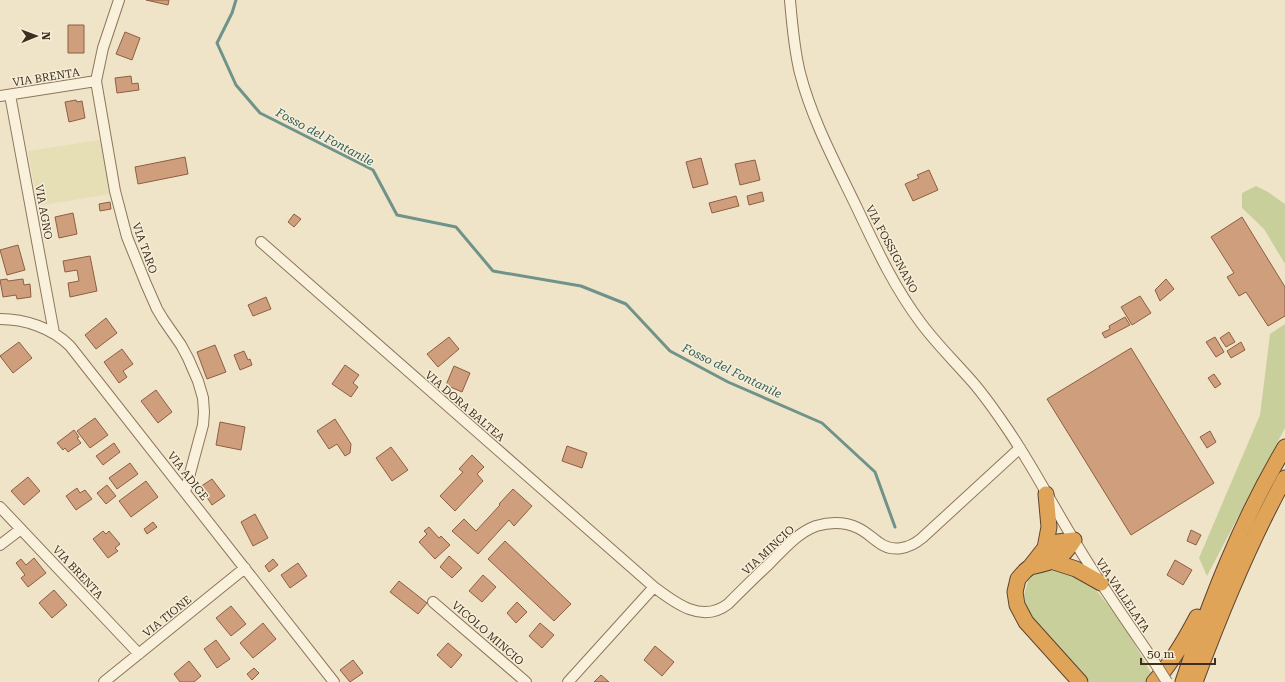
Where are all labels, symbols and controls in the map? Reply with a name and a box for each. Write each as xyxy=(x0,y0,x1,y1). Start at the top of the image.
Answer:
north arrow xyxy=(16,16,56,56)
text: N xyxy=(39,31,52,41)
street label: VIA BRENTA xyxy=(12,66,81,89)
water label: Fosso del Fontanile xyxy=(273,105,376,169)
street label: VIA AGNO xyxy=(32,183,55,241)
street label: VIA FOSSIGNANO xyxy=(863,203,920,296)
street label: VIA TARO xyxy=(129,221,160,276)
water label: Fosso del Fontanile xyxy=(679,340,784,401)
street label: VIA DORA BALTEA xyxy=(422,368,507,445)
street label: VIA ADIGE xyxy=(165,449,211,503)
street label: VIA MINCIO xyxy=(740,523,797,578)
street label: VIA BRENTA xyxy=(50,543,106,602)
street label: VIA VALLELATA xyxy=(1093,556,1152,635)
street label: VIA TIONE xyxy=(141,593,194,640)
street label: VICOLO MINCIO xyxy=(449,599,526,668)
scale bar xyxy=(1141,640,1215,666)
text: 50 m xyxy=(1147,647,1174,661)

